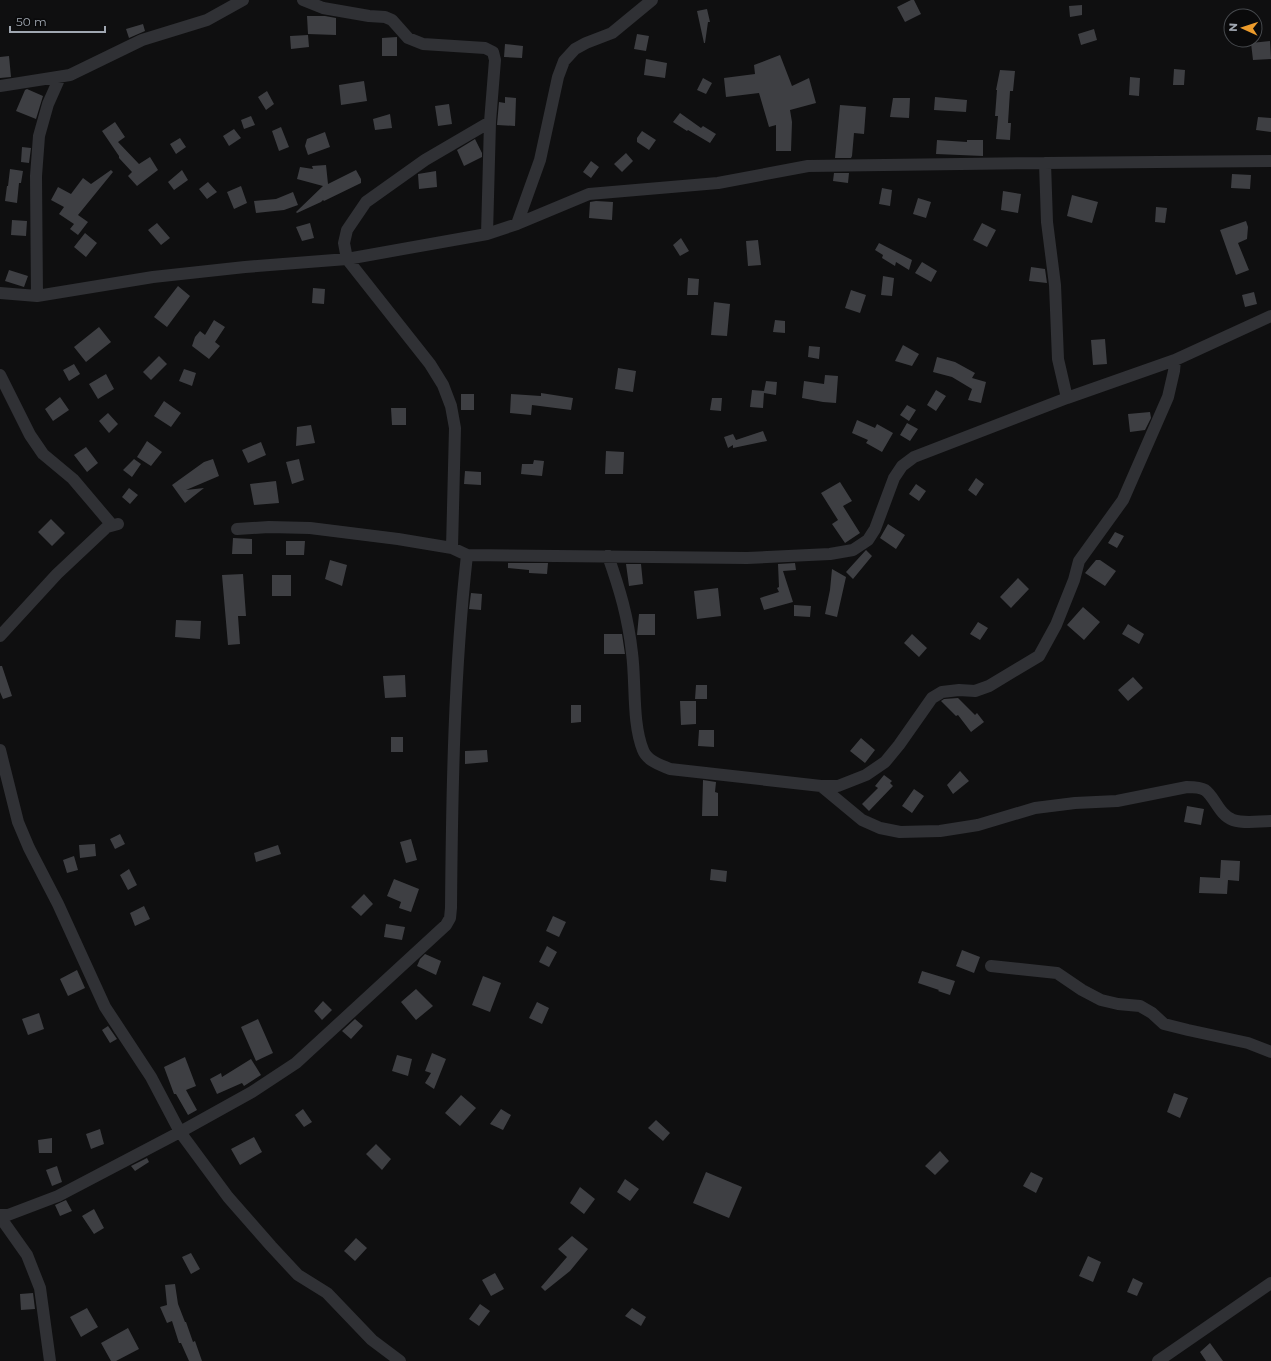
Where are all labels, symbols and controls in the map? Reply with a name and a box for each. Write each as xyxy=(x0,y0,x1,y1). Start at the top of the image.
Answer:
scale bar xyxy=(10,8,105,34)
north arrow xyxy=(1223,8,1263,48)
text: 50 m xyxy=(16,14,47,29)
text: N xyxy=(1226,23,1240,32)

